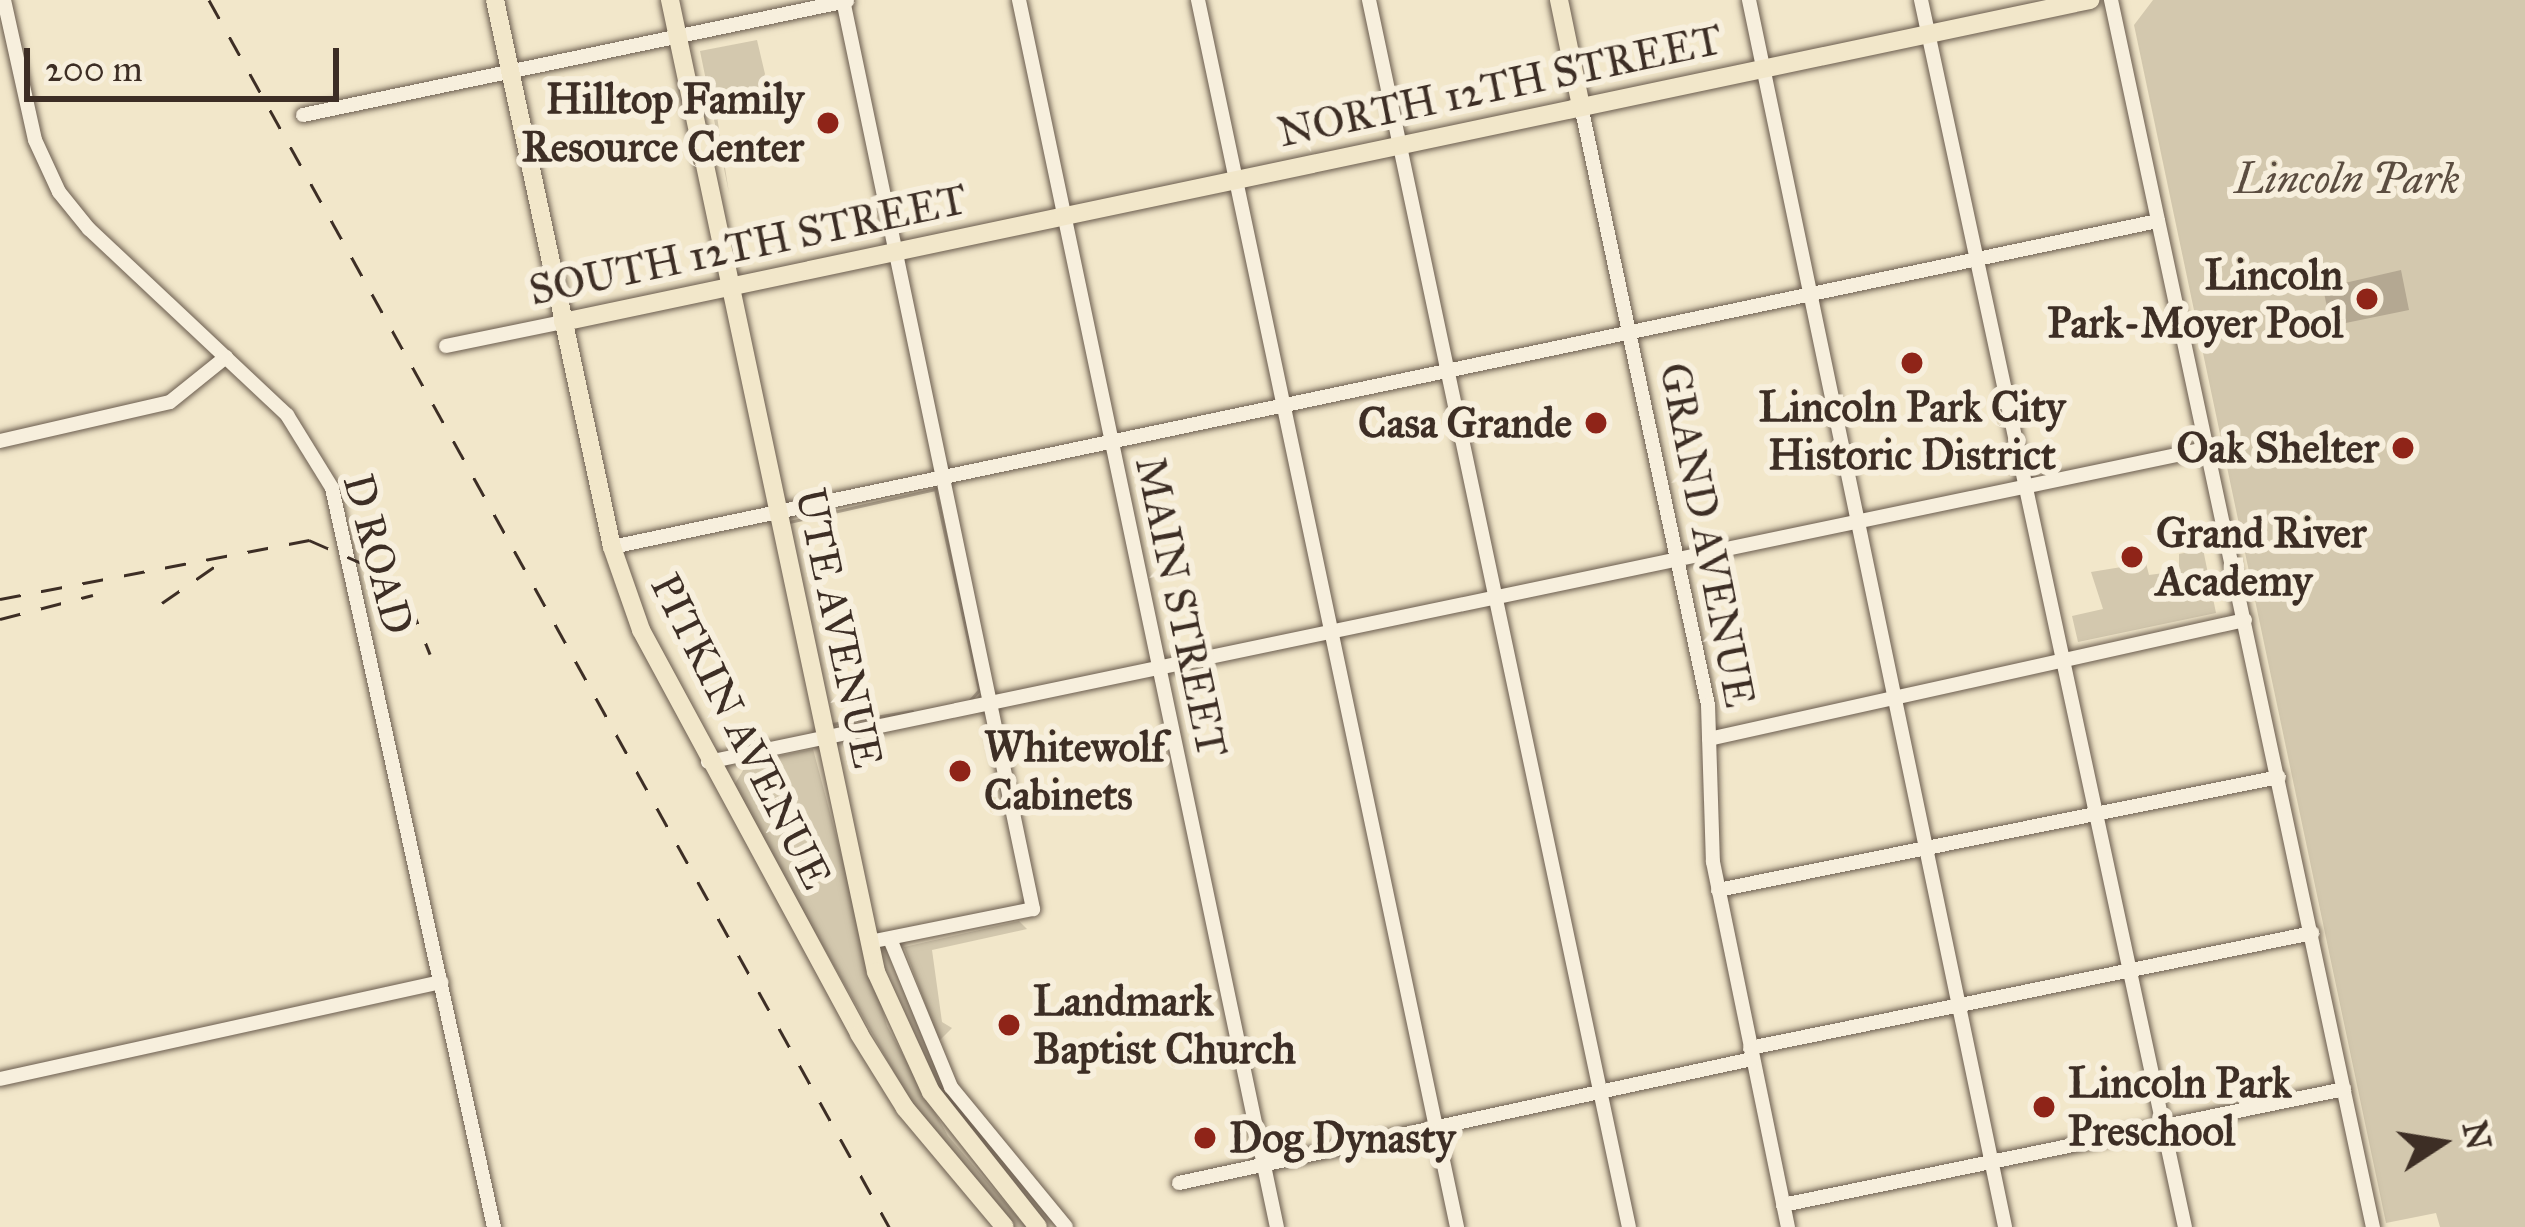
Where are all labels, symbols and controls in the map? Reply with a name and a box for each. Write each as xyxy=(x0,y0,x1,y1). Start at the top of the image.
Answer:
street label: NORTH 12TH STREET xyxy=(1273,14,1727,158)
scale bar xyxy=(30,24,345,98)
text: 200 m xyxy=(45,47,143,91)
place label: Hilltop Family Resource Center xyxy=(521,74,804,172)
marker: Hilltop Family Resource Center xyxy=(815,110,841,136)
park label: Lincoln Park xyxy=(2234,154,2460,204)
street label: SOUTH 12TH STREET xyxy=(525,174,971,316)
place label: Lincoln Park-Moyer Pool xyxy=(2047,250,2343,348)
marker: Lincoln Park-Moyer Pool xyxy=(2354,286,2380,312)
marker: Lincoln Park City Historic District xyxy=(1899,350,1925,376)
street label: GRAND AVENUE xyxy=(1649,359,1765,711)
place label: Lincoln Park City Historic District xyxy=(1759,382,2065,480)
place label: Casa Grande xyxy=(1358,398,1572,448)
marker: Casa Grande xyxy=(1583,410,1609,436)
place label: Oak Shelter xyxy=(2177,423,2379,473)
marker: Oak Shelter xyxy=(2390,435,2416,461)
street label: MAIN STREET xyxy=(1125,452,1237,762)
street label: D ROAD xyxy=(332,468,424,640)
street label: UTE AVENUE xyxy=(785,484,893,772)
place label: Grand River Academy xyxy=(2156,508,2367,606)
marker: Grand River Academy xyxy=(2119,544,2145,570)
street label: PITKIN AVENUE xyxy=(640,565,842,897)
place label: Whitewolf Cabinets xyxy=(984,722,1165,820)
marker: Whitewolf Cabinets xyxy=(947,758,973,784)
place label: Landmark Baptist Church xyxy=(1033,976,1296,1074)
marker: Landmark Baptist Church xyxy=(996,1012,1022,1038)
place label: Lincoln Park Preschool xyxy=(2068,1058,2291,1156)
north arrow xyxy=(2381,1083,2501,1203)
marker: Lincoln Park Preschool xyxy=(2031,1094,2057,1120)
place label: Dog Dynasty xyxy=(1229,1113,1455,1163)
text: N xyxy=(2454,1118,2499,1153)
marker: Dog Dynasty xyxy=(1192,1125,1218,1151)

